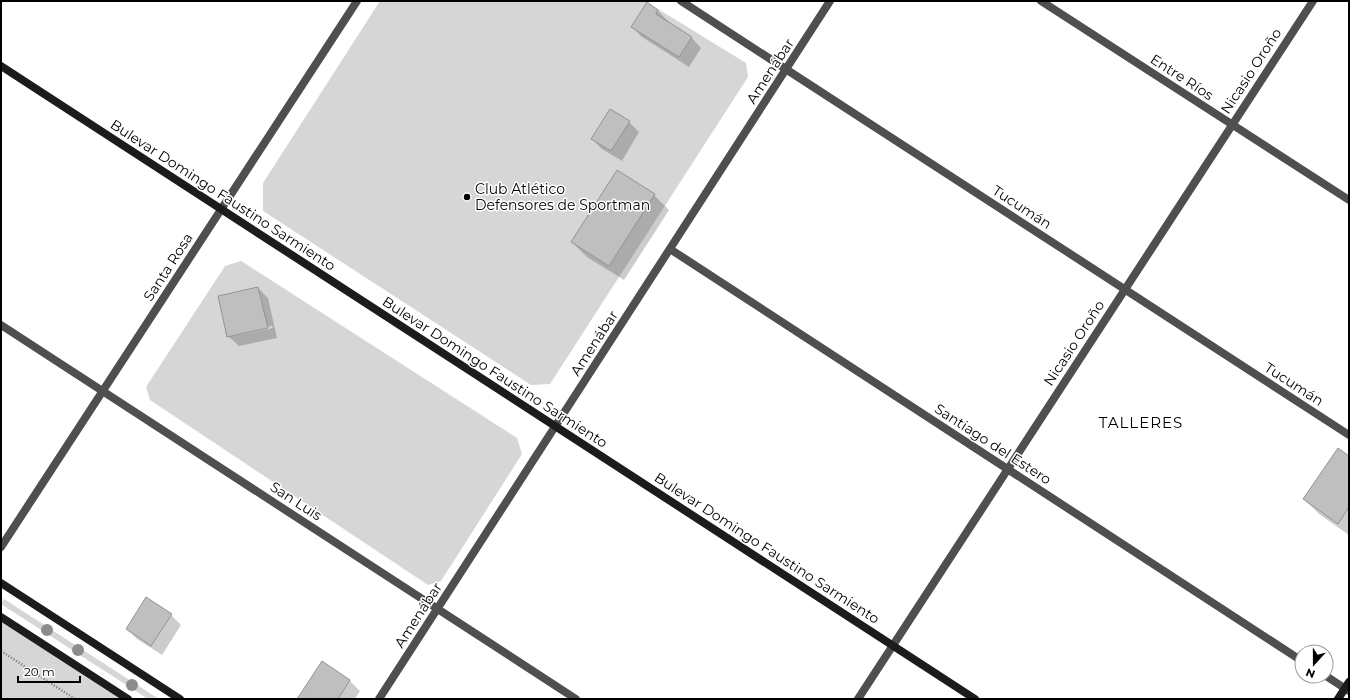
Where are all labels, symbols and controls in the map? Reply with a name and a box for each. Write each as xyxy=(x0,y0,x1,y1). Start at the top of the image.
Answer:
street label: Nicasio Oroño xyxy=(1217,25,1285,117)
street label: Amenábar xyxy=(742,35,798,107)
street label: Entre Ríos xyxy=(1147,50,1217,104)
street label: Bulevar Domingo Faustino Sarmiento xyxy=(107,115,339,275)
place label: Club Atlético Defensores de Sportman xyxy=(475,180,650,214)
street label: Tucumán xyxy=(989,181,1055,233)
marker: Club Atlético Defensores de Sportman xyxy=(462,192,472,202)
street label: Santa Rosa xyxy=(139,230,197,304)
street label: Bulevar Domingo Faustino Sarmiento xyxy=(379,292,611,452)
street label: Nicasio Oroño xyxy=(1040,297,1108,389)
street label: Amenábar xyxy=(566,307,622,379)
street label: Tucumán xyxy=(1261,358,1327,410)
street label: Santiago del Estero xyxy=(931,400,1055,489)
district label: TALLERES xyxy=(1099,413,1183,432)
street label: Bulevar Domingo Faustino Sarmiento xyxy=(651,468,883,628)
street label: San Luis xyxy=(267,478,325,524)
street label: Amenábar xyxy=(390,579,446,651)
north arrow xyxy=(1294,644,1334,684)
scale bar xyxy=(18,658,80,684)
text: 20 m xyxy=(24,664,55,679)
text: N xyxy=(1304,665,1317,681)

